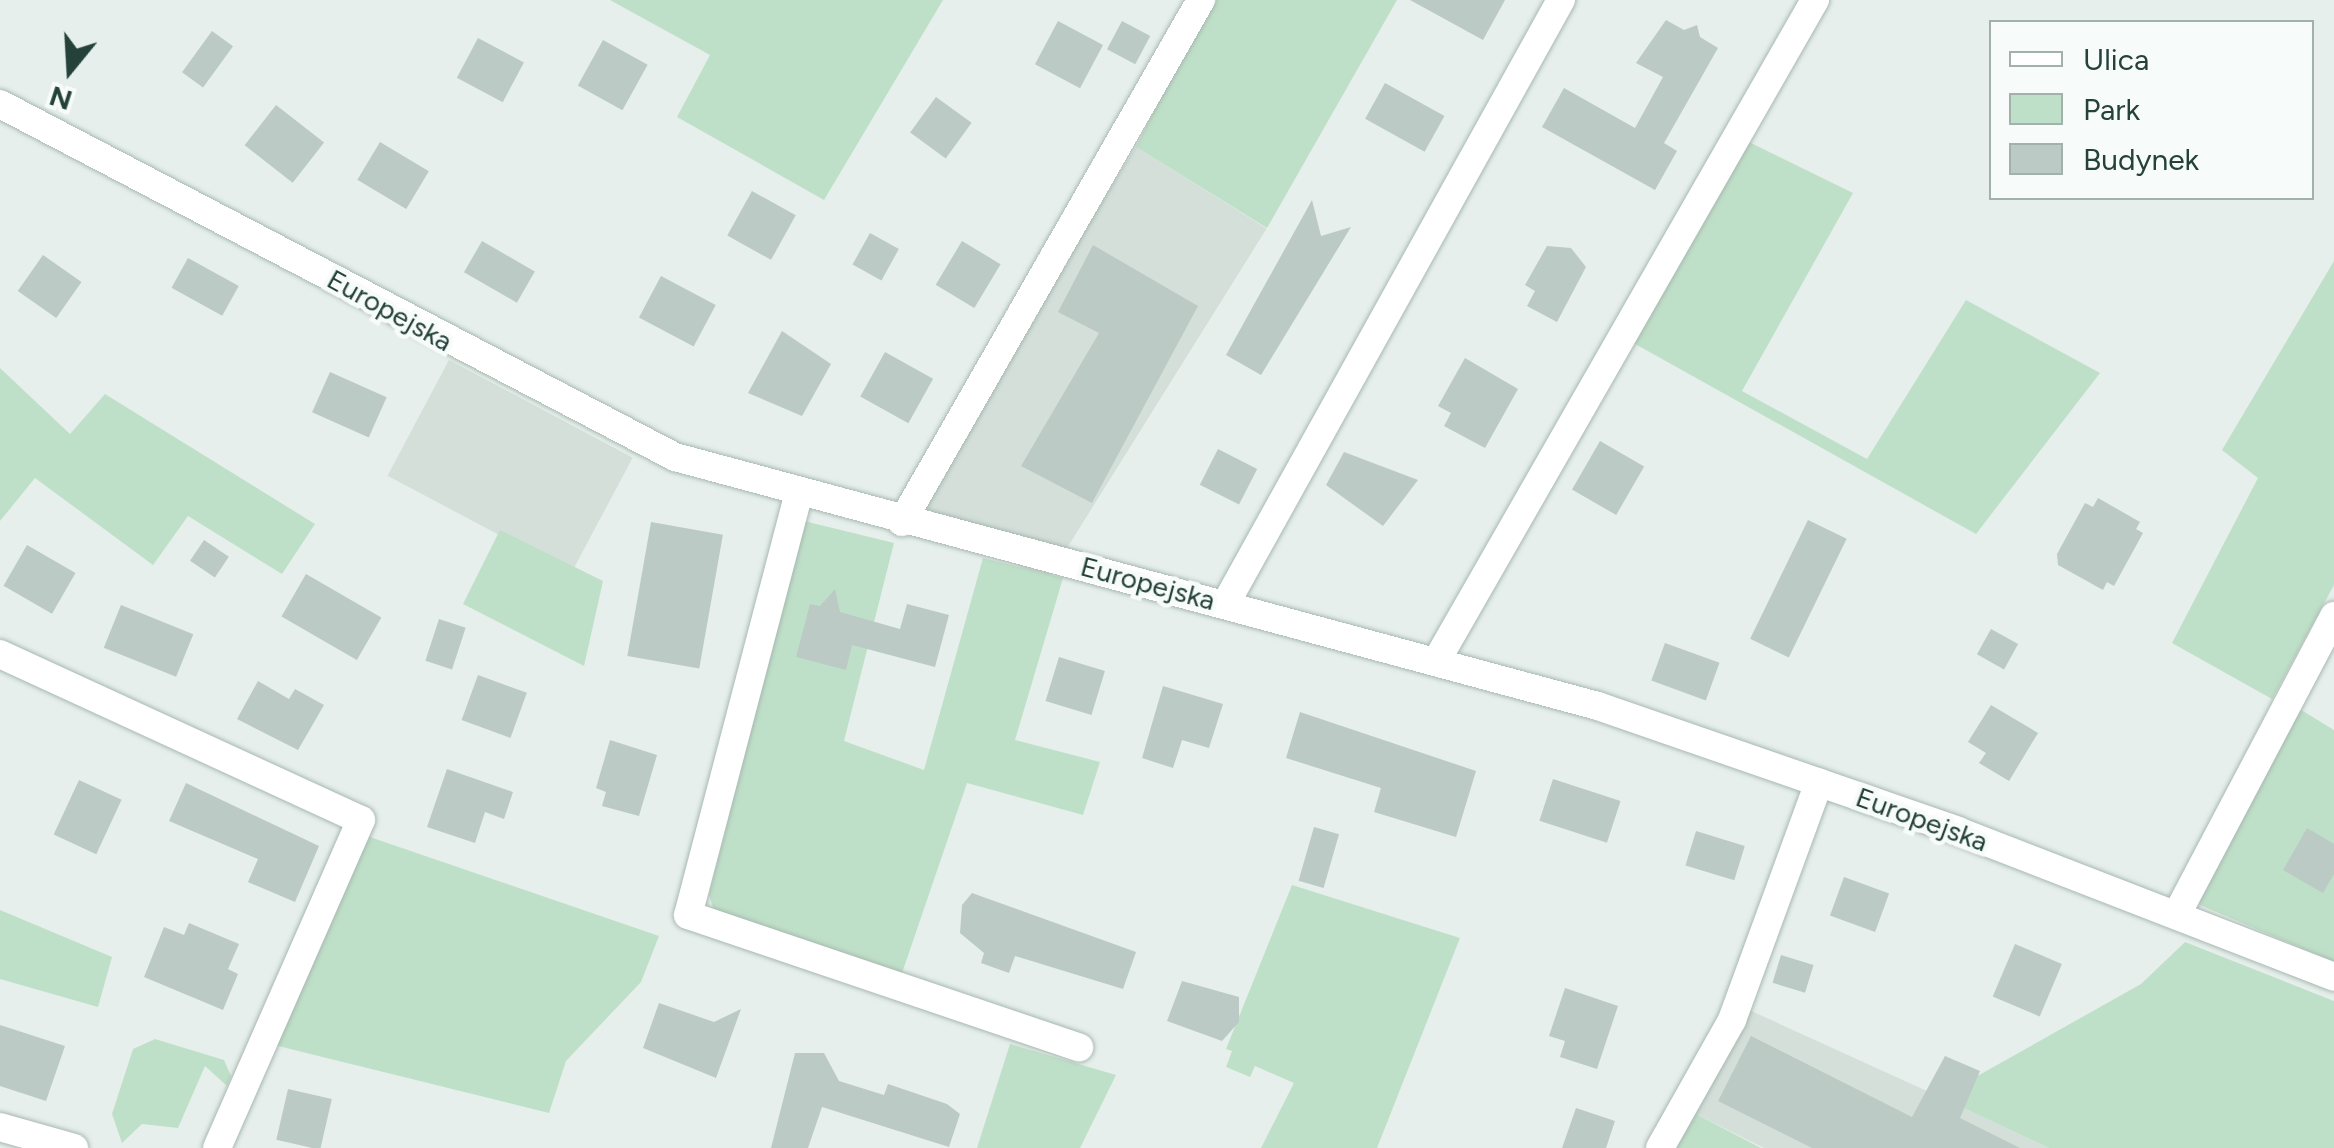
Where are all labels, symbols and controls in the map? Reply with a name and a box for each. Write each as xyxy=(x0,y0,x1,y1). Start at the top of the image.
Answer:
north arrow xyxy=(20,20,120,120)
legend xyxy=(1989,20,2314,200)
text: Ulica xyxy=(2083,41,2149,78)
text: N xyxy=(45,79,76,118)
text: Park xyxy=(2083,91,2140,128)
text: Budynek xyxy=(2083,141,2199,178)
street label: Europejska xyxy=(322,262,458,358)
street label: Europejska xyxy=(1077,549,1219,617)
street label: Europejska xyxy=(1851,780,1993,858)

